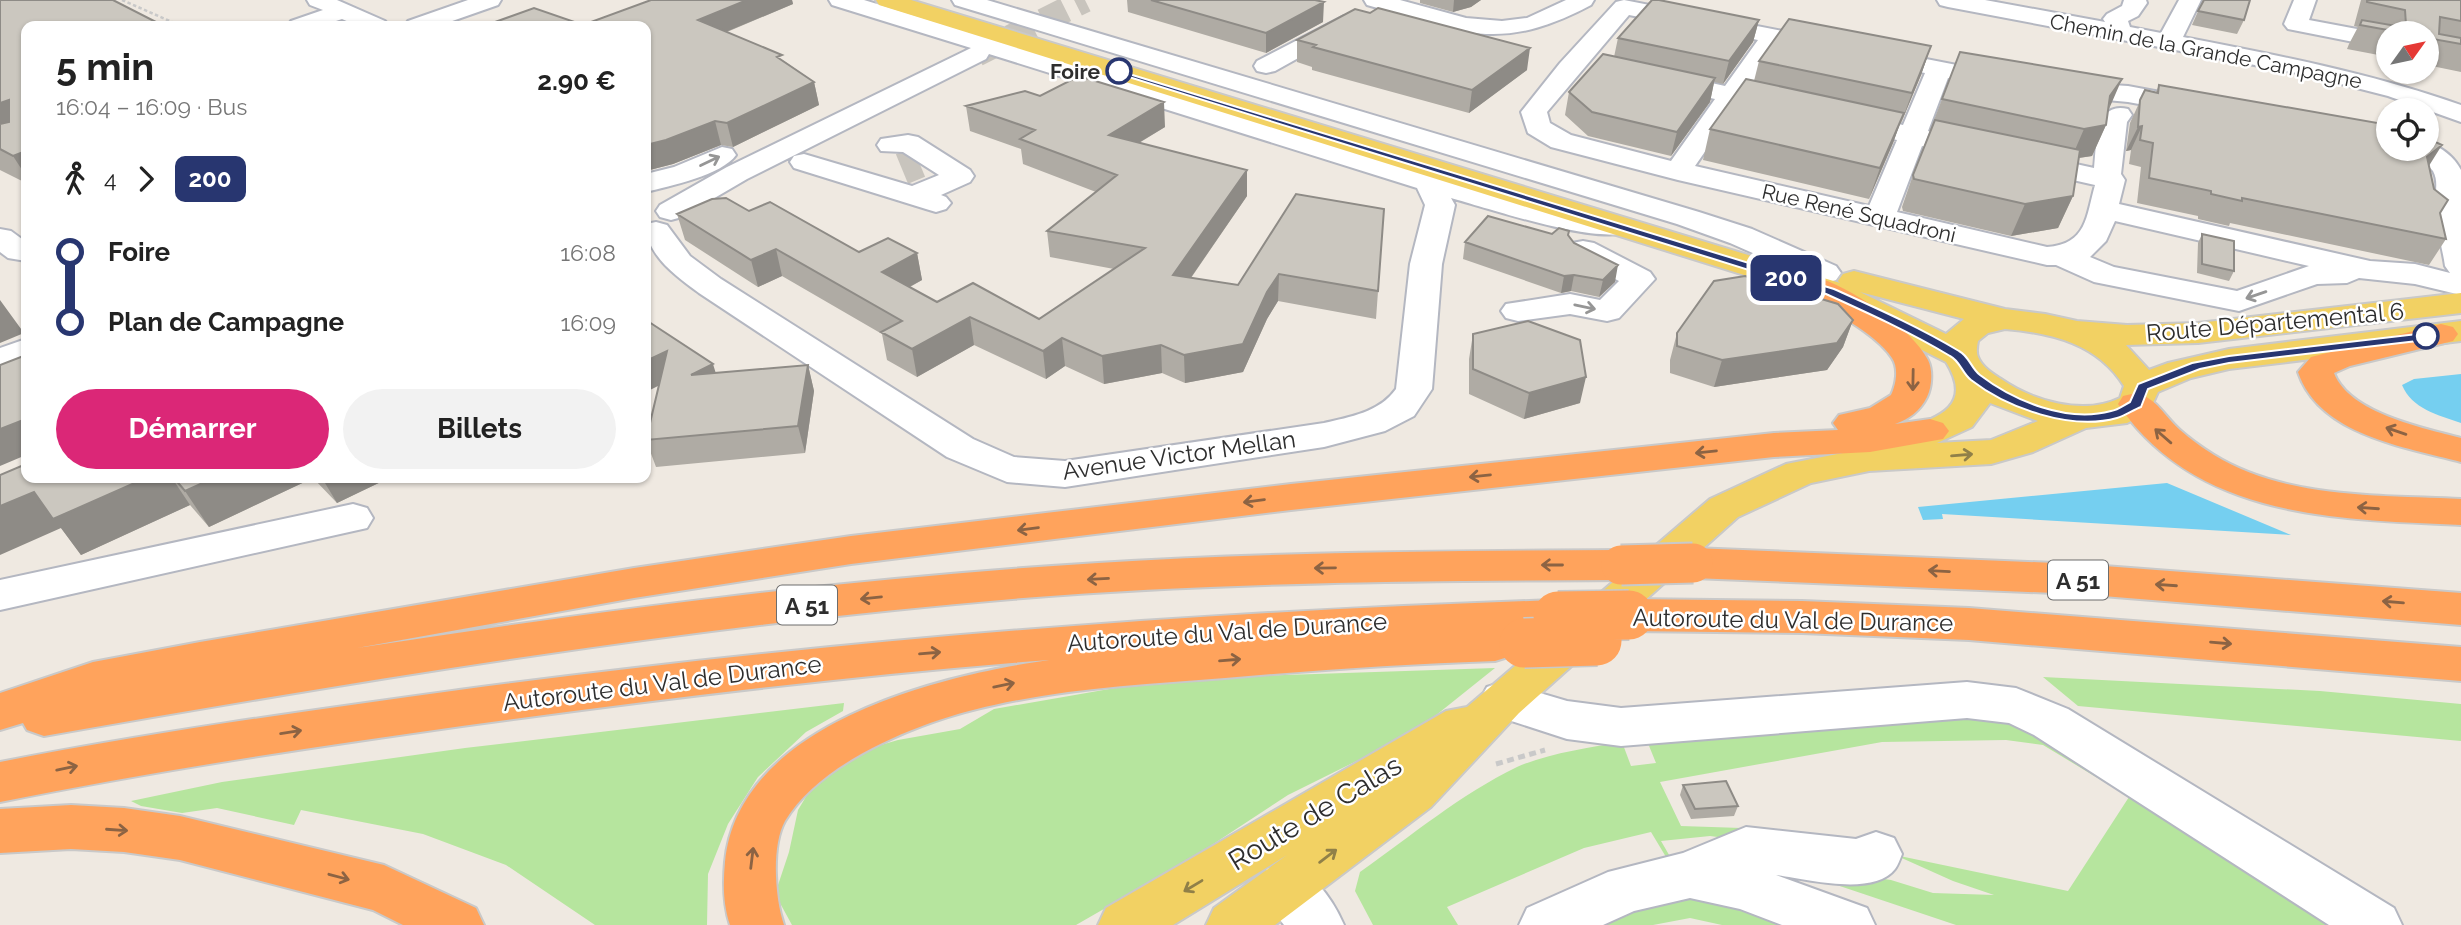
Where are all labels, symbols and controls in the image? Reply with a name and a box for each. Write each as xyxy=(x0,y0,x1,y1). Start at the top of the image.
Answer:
street label: Chemin de la Grande Campagne xyxy=(2048,8,2364,94)
north arrow xyxy=(2376,21,2440,84)
map controls xyxy=(2376,21,2439,161)
text: 5 min xyxy=(56,44,154,89)
marker: Foire xyxy=(1106,58,1132,84)
place label: Foire xyxy=(1050,59,1100,84)
text: 2.90 € xyxy=(537,66,616,96)
text: 16:04 – 16:09 · Bus xyxy=(56,93,247,120)
button: locate xyxy=(2376,98,2439,161)
one-way arrow xyxy=(699,154,720,167)
icon: walk xyxy=(56,160,94,198)
icon: forward xyxy=(127,160,165,198)
text: 200 xyxy=(189,164,232,193)
text: 4 xyxy=(104,165,117,192)
street label: Rue René Squadroni xyxy=(1760,179,1958,247)
text: Foire xyxy=(108,237,170,267)
text: 16:08 xyxy=(560,239,616,266)
line badge: 200 xyxy=(1746,255,1826,301)
text: 200 xyxy=(1764,263,1808,292)
one-way arrow xyxy=(2246,290,2268,302)
street label: Route Départemental 6 xyxy=(2145,296,2405,348)
one-way arrow xyxy=(1573,300,1596,314)
text: Plan de Campagne xyxy=(108,307,344,337)
text: 16:09 xyxy=(560,309,616,336)
unlabelled marker xyxy=(2413,323,2439,349)
one-way arrow xyxy=(1906,368,1920,391)
button: Démarrer xyxy=(56,389,329,469)
button: Billets xyxy=(343,389,616,469)
street label: Avenue Victor Mellan xyxy=(1060,424,1298,486)
one-way arrow xyxy=(2385,424,2407,436)
one-way arrow xyxy=(2154,428,2172,444)
one-way arrow xyxy=(1695,446,1718,459)
one-way arrow xyxy=(1950,448,1973,461)
one-way arrow xyxy=(1469,470,1492,483)
one-way arrow xyxy=(1243,495,1266,508)
one-way arrow xyxy=(2358,501,2380,514)
one-way arrow xyxy=(1017,522,1040,535)
one-way arrow xyxy=(1541,558,1564,572)
road number: A 51 xyxy=(2048,560,2108,600)
one-way arrow xyxy=(1314,561,1337,575)
one-way arrow xyxy=(1928,565,1951,578)
one-way arrow xyxy=(1086,572,1109,585)
one-way arrow xyxy=(2155,578,2178,591)
road number: A 51 xyxy=(777,586,837,624)
one-way arrow xyxy=(860,592,883,605)
one-way arrow xyxy=(2382,595,2405,608)
street label: Autoroute du Val de Durance xyxy=(1632,603,1954,637)
street label: Autoroute du Val de Durance xyxy=(1066,606,1388,658)
one-way arrow xyxy=(2209,637,2232,650)
one-way arrow xyxy=(919,646,941,659)
street label: Autoroute du Val de Durance xyxy=(501,649,823,717)
one-way arrow xyxy=(1218,653,1241,666)
one-way arrow xyxy=(992,678,1015,692)
one-way arrow xyxy=(280,725,302,738)
street label: Route de Calas xyxy=(1223,748,1407,878)
one-way arrow xyxy=(55,761,78,775)
one-way arrow xyxy=(105,824,128,837)
one-way arrow xyxy=(745,847,758,870)
one-way arrow xyxy=(1318,848,1337,863)
one-way arrow xyxy=(327,871,350,884)
one-way arrow xyxy=(1183,879,1203,893)

